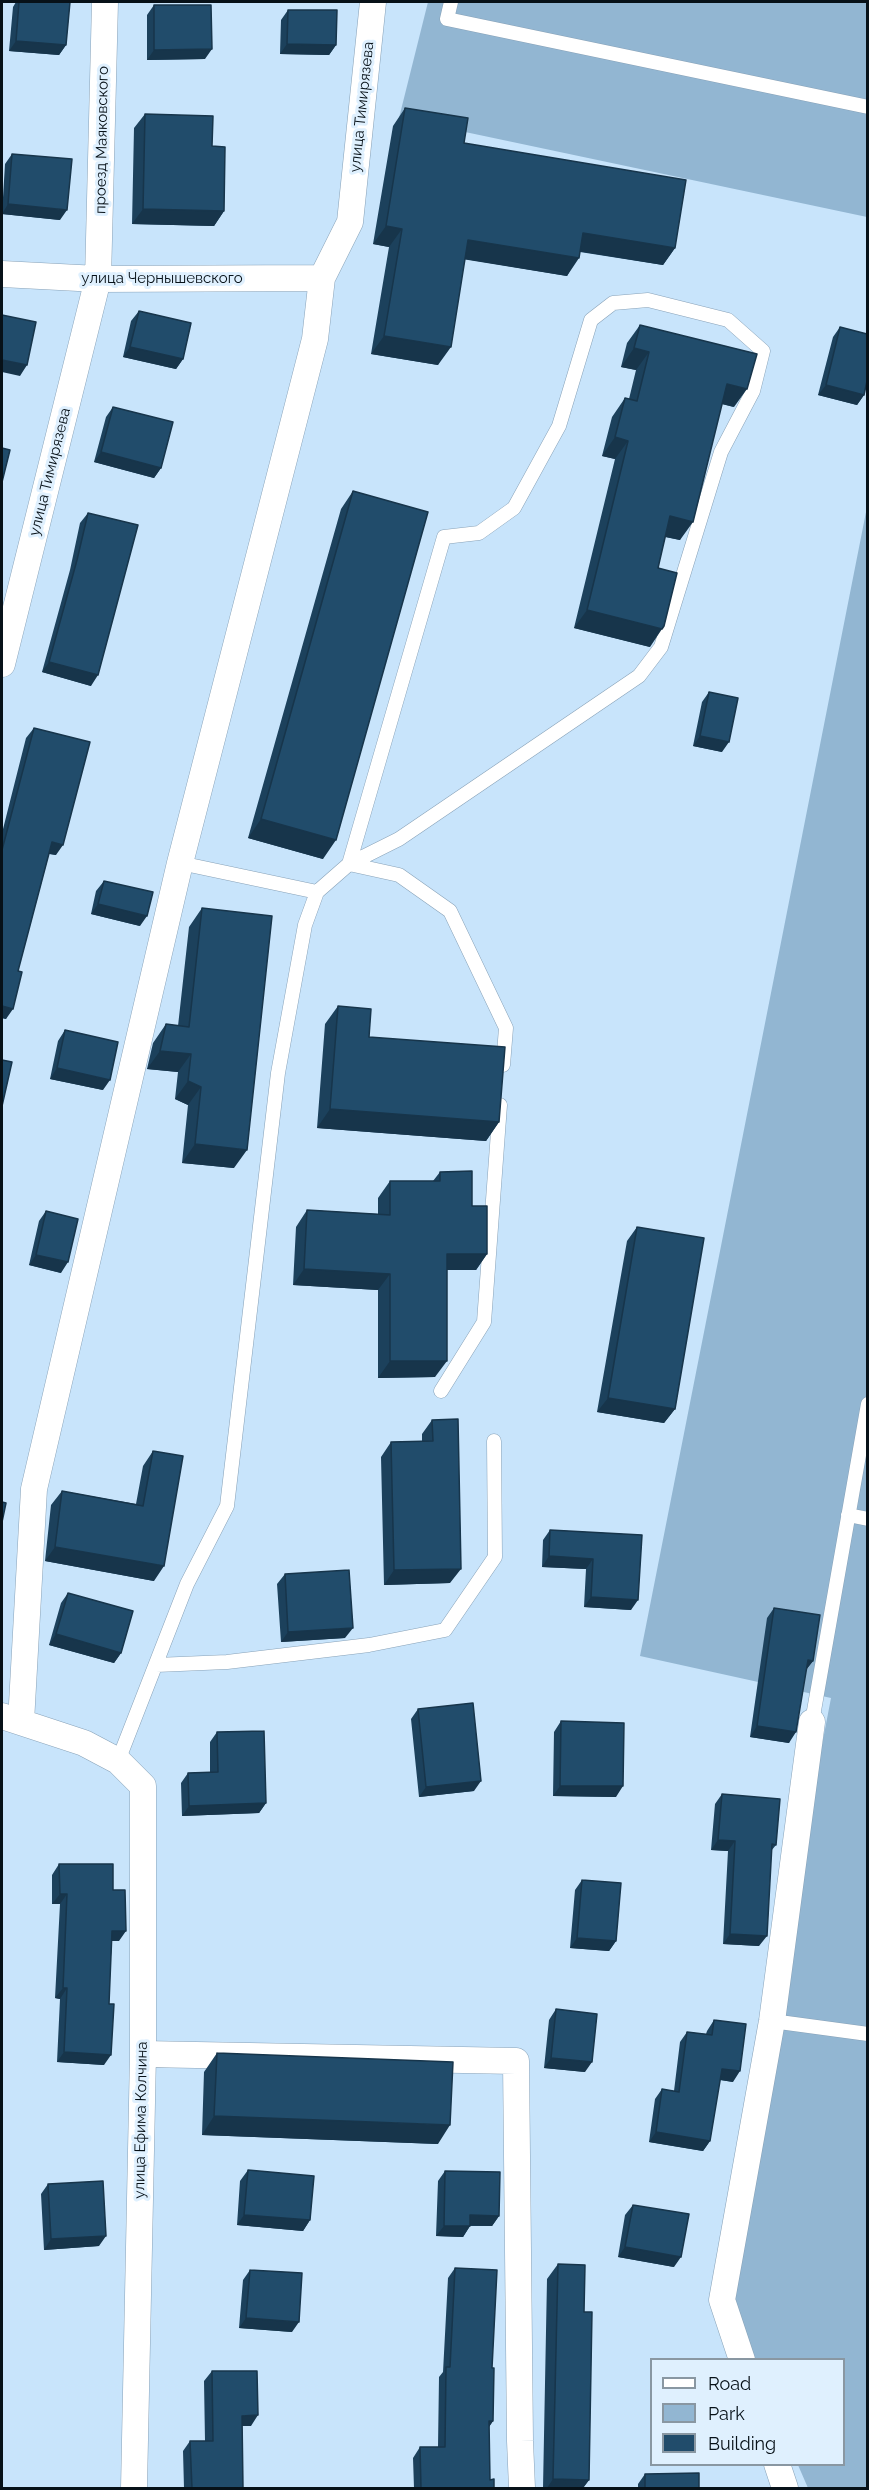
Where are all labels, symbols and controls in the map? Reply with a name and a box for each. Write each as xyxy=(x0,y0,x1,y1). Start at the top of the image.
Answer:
street label: улица Тимирязева xyxy=(346,41,378,173)
street label: проезд Маяковского xyxy=(92,66,112,214)
street label: улица Чернышевского xyxy=(81,269,243,287)
street label: улица Тимирязева xyxy=(25,406,75,538)
street label: улица Ефима Колчина xyxy=(131,2041,151,2199)
legend xyxy=(650,2358,845,2466)
text: Road xyxy=(708,2373,751,2394)
text: Park xyxy=(708,2403,745,2424)
text: Building xyxy=(708,2433,776,2454)

